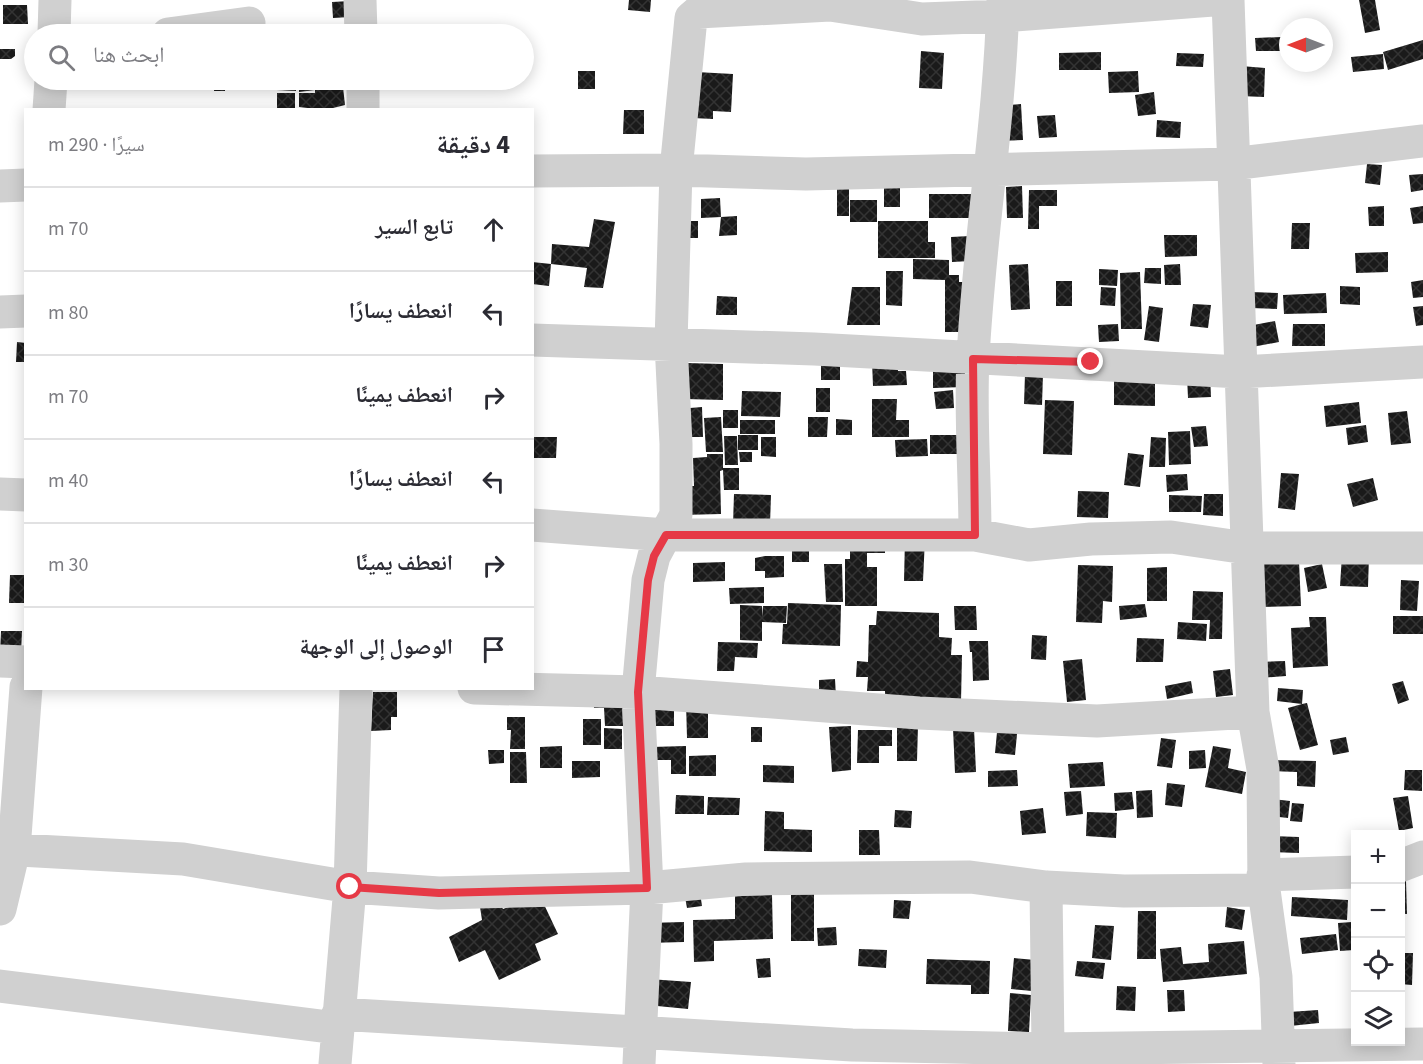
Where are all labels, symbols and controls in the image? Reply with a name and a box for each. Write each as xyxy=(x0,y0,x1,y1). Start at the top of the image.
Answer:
north arrow xyxy=(1279,18,1333,72)
search box xyxy=(24,24,534,90)
text: ابحث هنا xyxy=(93,39,164,71)
icon: search xyxy=(45,41,78,74)
text: 4 دقيقة xyxy=(436,126,510,163)
text: سيرًا · 290 m xyxy=(48,131,145,159)
text: تابع السير xyxy=(375,211,453,243)
icon: ahead xyxy=(477,213,510,246)
text: 70 m xyxy=(48,215,88,243)
text: انعطف يسارًا xyxy=(349,295,453,327)
icon: left xyxy=(477,297,510,330)
text: 80 m xyxy=(48,299,88,327)
route end xyxy=(1077,348,1103,374)
text: انعطف يمينًا xyxy=(355,379,453,411)
icon: right xyxy=(477,381,510,414)
text: 70 m xyxy=(48,383,88,411)
text: انعطف يسارًا xyxy=(349,463,453,495)
icon: left xyxy=(477,465,510,498)
text: 40 m xyxy=(48,467,88,495)
text: انعطف يمينًا xyxy=(355,547,453,579)
icon: right xyxy=(477,549,510,582)
text: 30 m xyxy=(48,551,88,579)
text: الوصول إلى الوجهة xyxy=(300,631,453,663)
icon: arrive xyxy=(477,633,510,666)
map controls xyxy=(1351,830,1405,1046)
button: + xyxy=(1351,830,1405,884)
route start xyxy=(336,873,362,899)
button: − xyxy=(1351,884,1405,938)
button: locate xyxy=(1351,938,1405,992)
button: layers xyxy=(1351,992,1405,1046)

